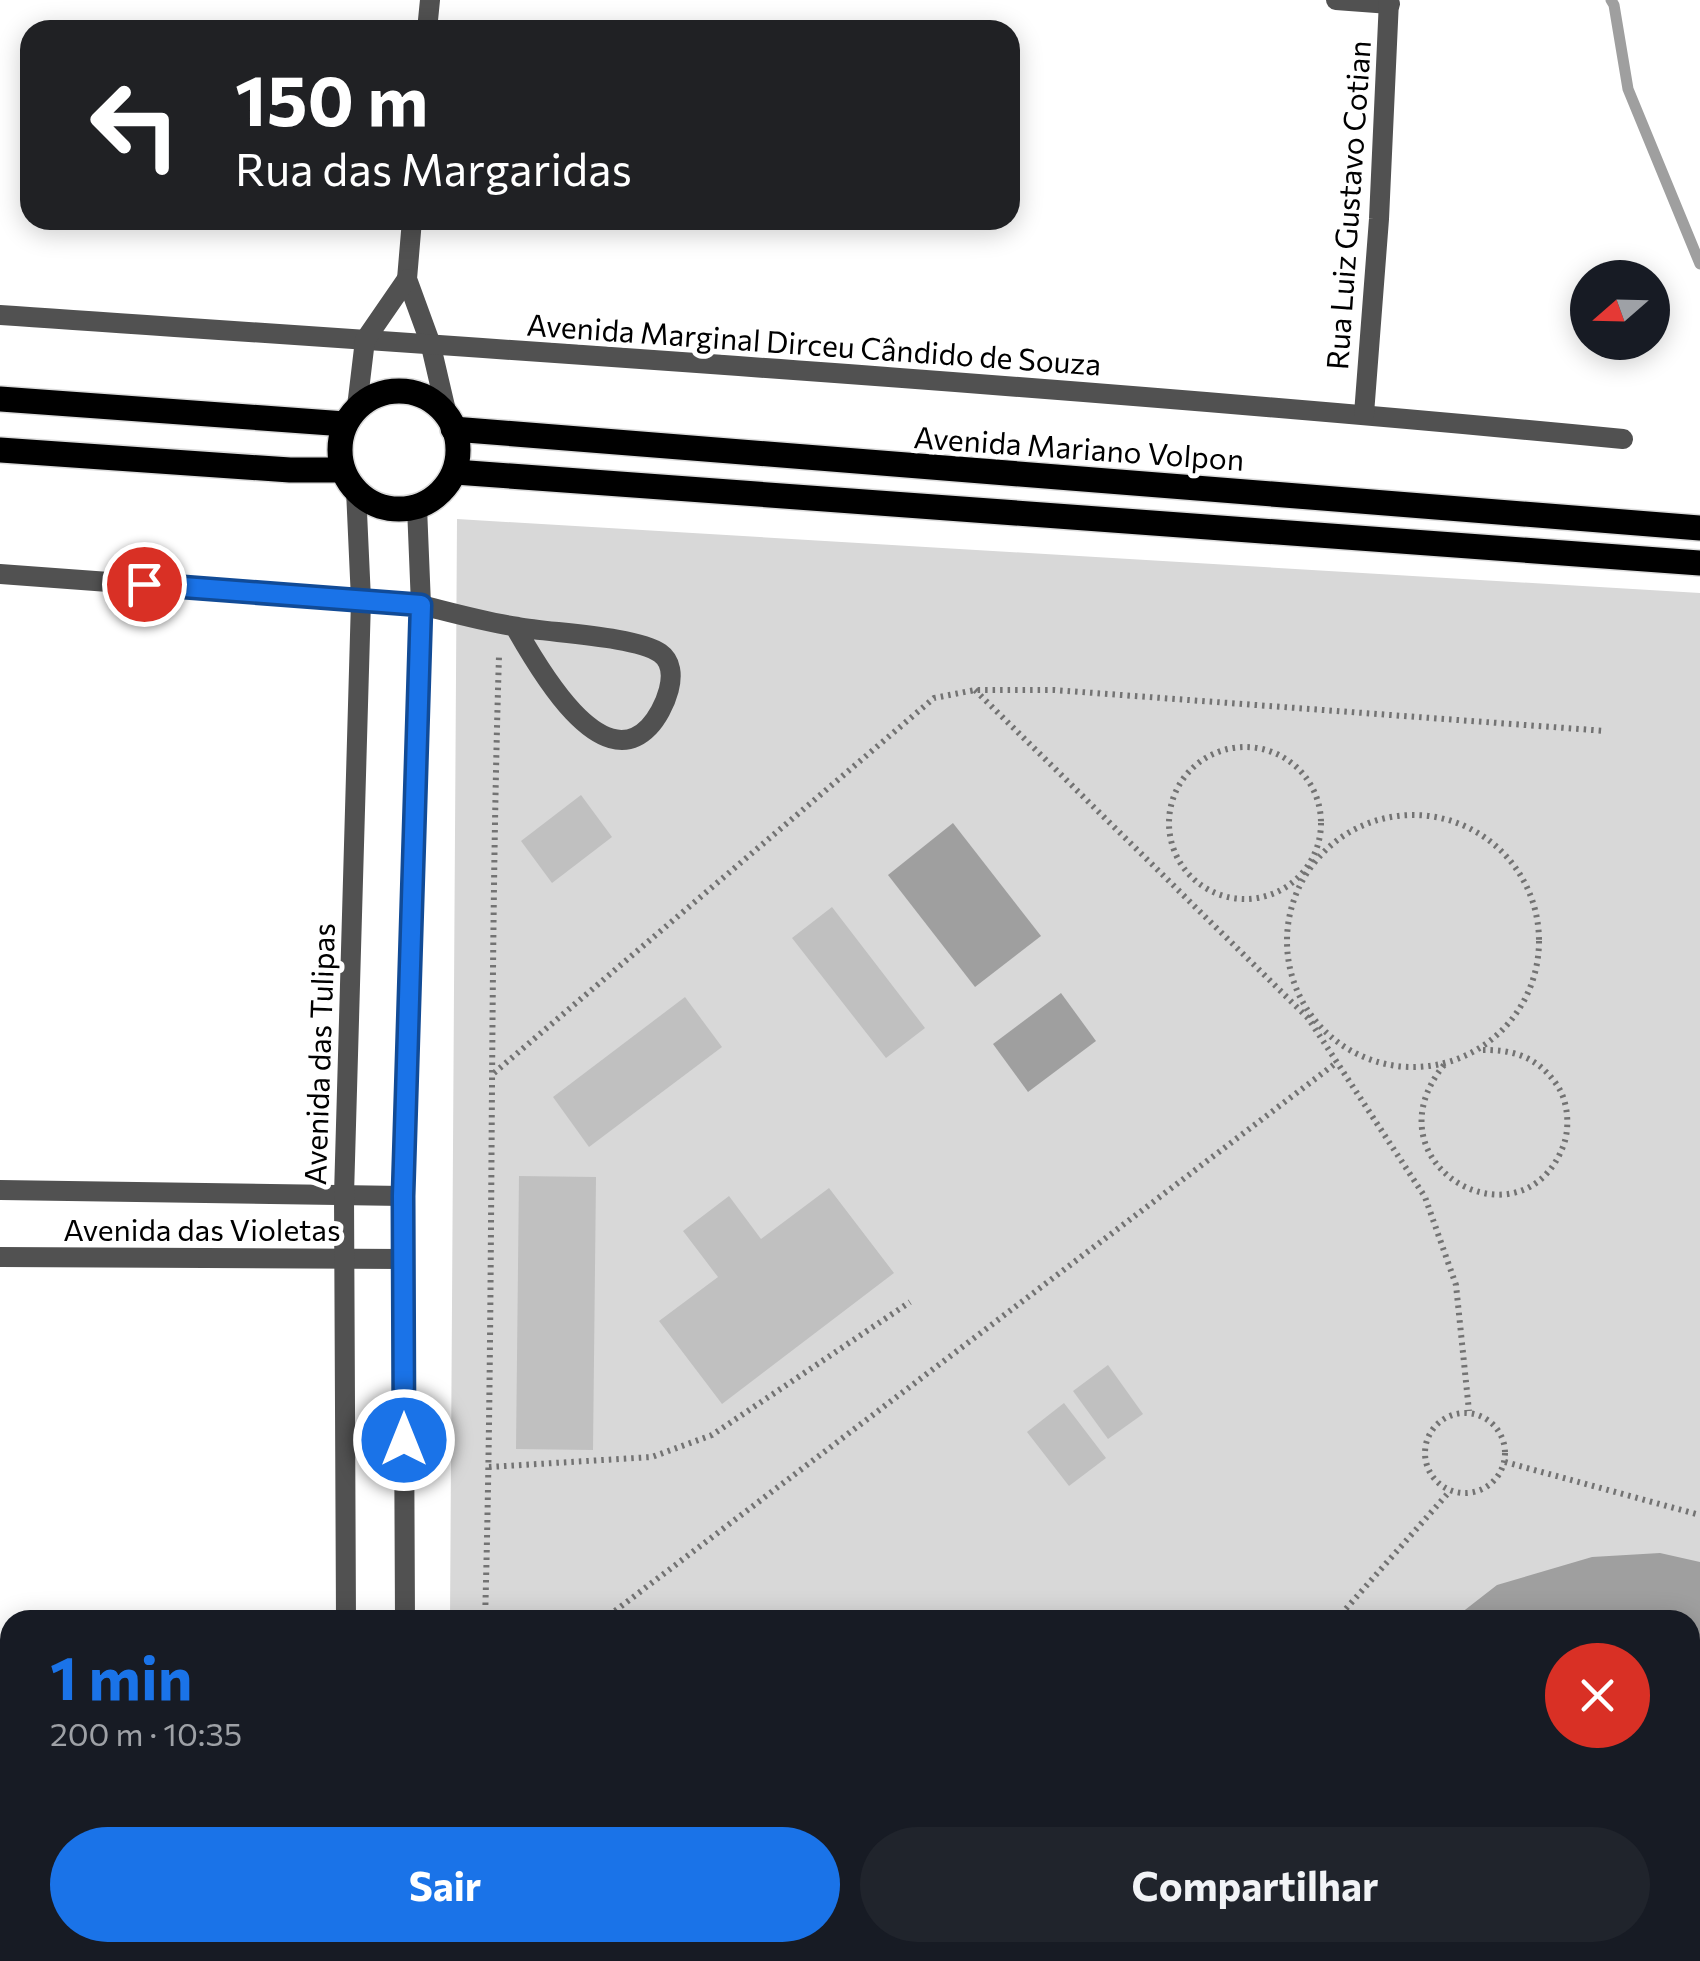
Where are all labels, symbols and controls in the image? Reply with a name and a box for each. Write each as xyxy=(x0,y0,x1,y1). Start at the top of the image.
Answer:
street label: Rua Luiz Gustavo Cotian xyxy=(1317,39,1377,371)
text: 150 m xyxy=(235,55,428,140)
icon: left xyxy=(70,60,200,190)
text: Rua das Margaridas xyxy=(235,140,632,195)
north arrow xyxy=(1570,260,1670,360)
map controls xyxy=(1570,260,1670,360)
street label: Avenida Marginal Dirceu Cândido de Souza xyxy=(526,304,1102,382)
street label: Avenida Mariano Volpon xyxy=(913,417,1245,477)
pin xyxy=(102,542,187,627)
icon: arrive xyxy=(117,557,172,612)
street label: Avenida das Tulipas xyxy=(295,922,341,1186)
street label: Avenida das Violetas xyxy=(63,1210,341,1247)
position arrow xyxy=(352,1388,456,1492)
text: 1 min xyxy=(50,1639,192,1712)
button: close xyxy=(1545,1643,1650,1748)
text: 200 m · 10:35 xyxy=(50,1713,242,1753)
button: Sair xyxy=(50,1827,840,1942)
button: Compartilhar xyxy=(860,1827,1650,1942)

